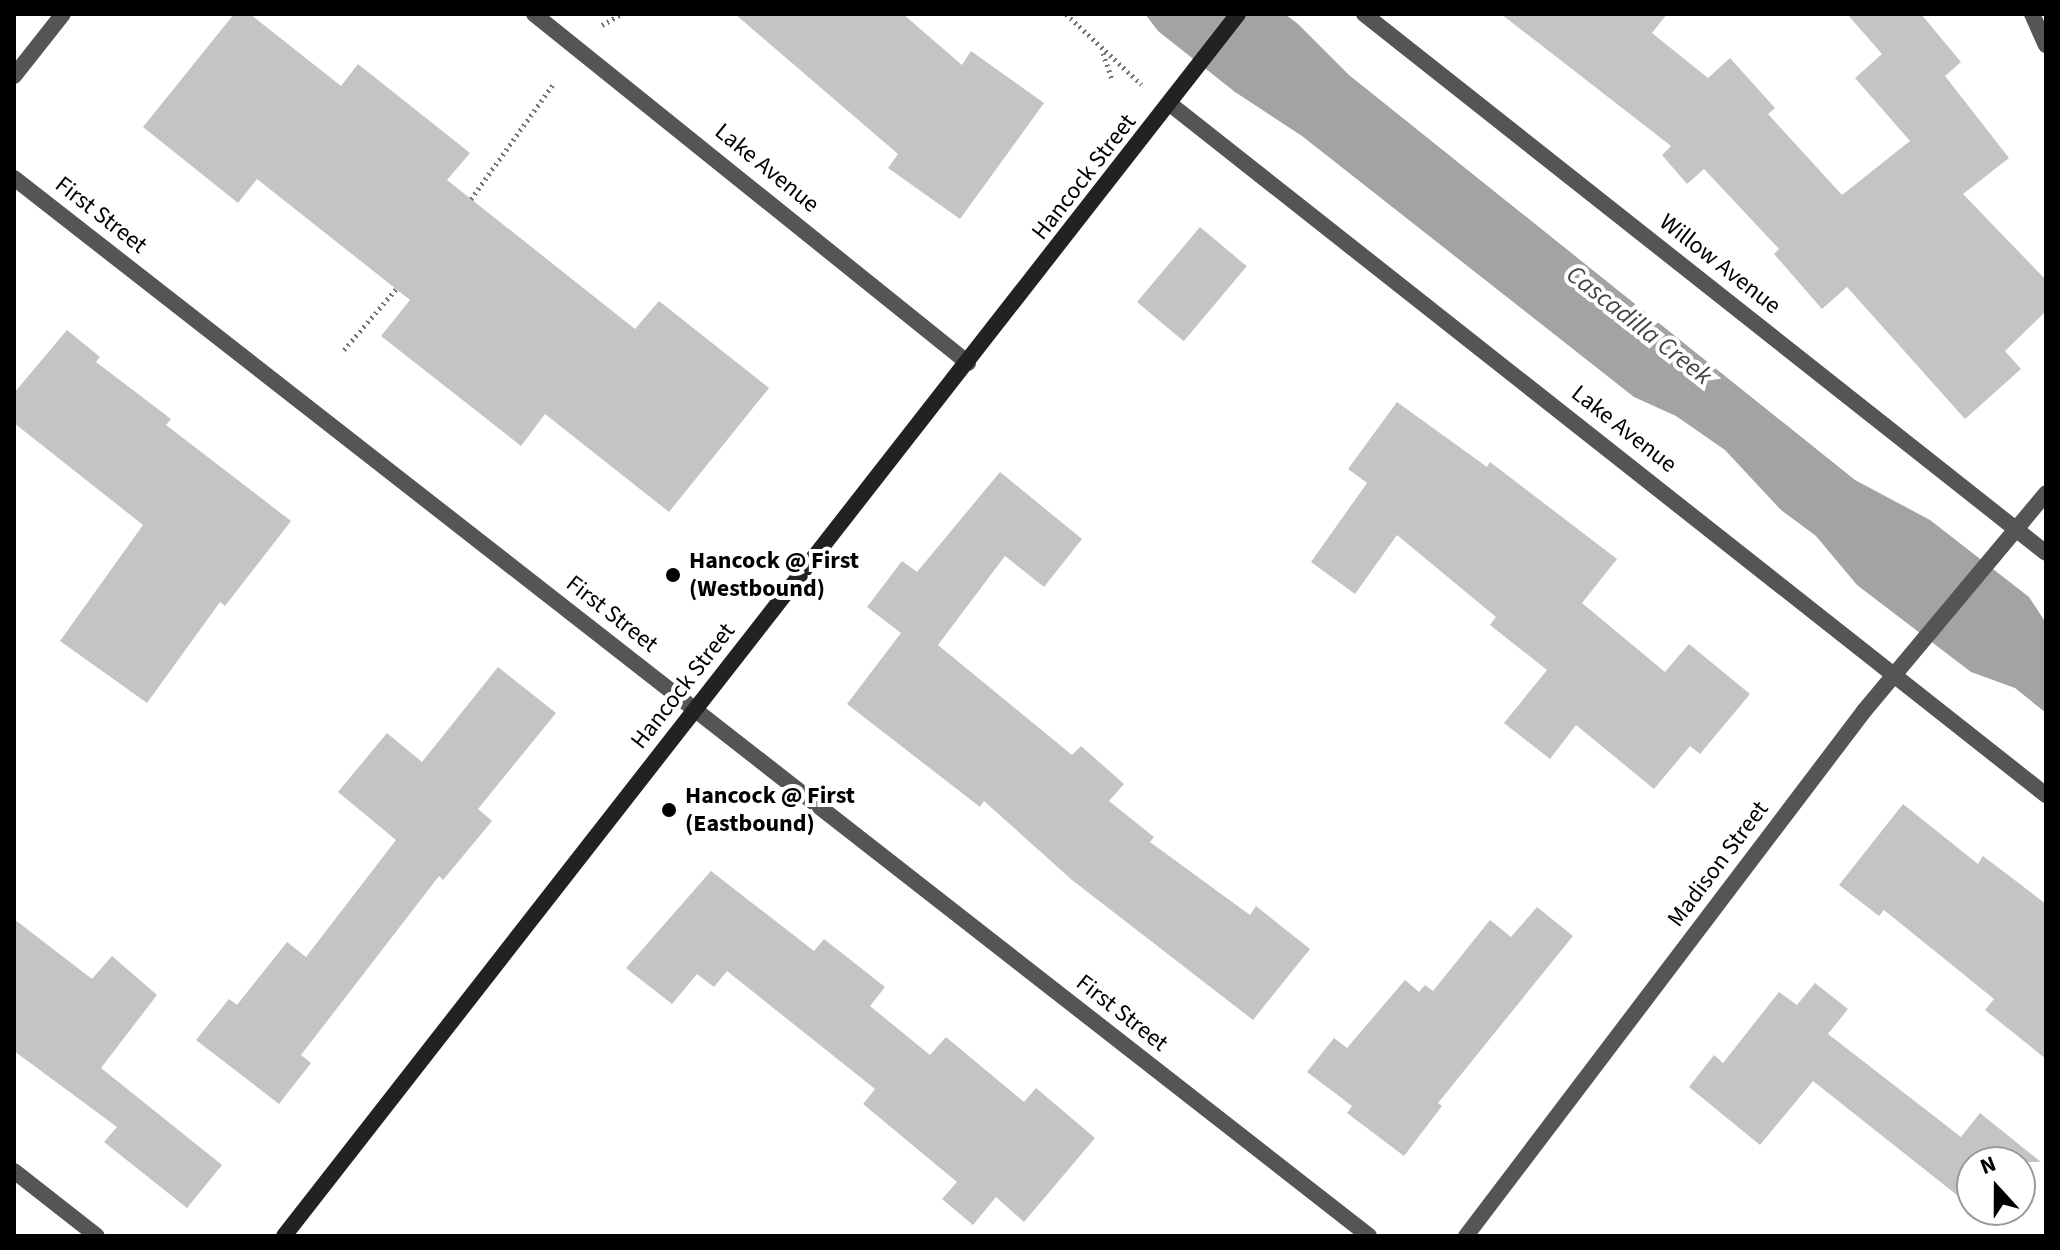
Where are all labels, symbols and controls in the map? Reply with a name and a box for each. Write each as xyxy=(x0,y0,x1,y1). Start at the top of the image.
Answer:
street label: Hancock Street xyxy=(1026,108,1142,246)
street label: Lake Avenue xyxy=(709,117,825,219)
street label: First Street xyxy=(49,170,153,260)
street label: Willow Avenue xyxy=(1654,208,1786,320)
water label: Cascadilla Creek xyxy=(1560,259,1718,391)
street label: Lake Avenue xyxy=(1566,379,1682,479)
place label: Hancock @ First (Westbound) xyxy=(689,547,859,603)
marker: Hancock @ First (Westbound) xyxy=(664,566,682,584)
street label: First Street xyxy=(560,569,664,659)
street label: Hancock Street xyxy=(625,617,741,755)
place label: Hancock @ First (Eastbound) xyxy=(685,782,855,838)
street label: Madison Street xyxy=(1661,795,1775,933)
marker: Hancock @ First (Eastbound) xyxy=(660,801,678,819)
street label: First Street xyxy=(1070,968,1174,1058)
north arrow xyxy=(1956,1146,2036,1226)
text: N xyxy=(1976,1148,2001,1183)

